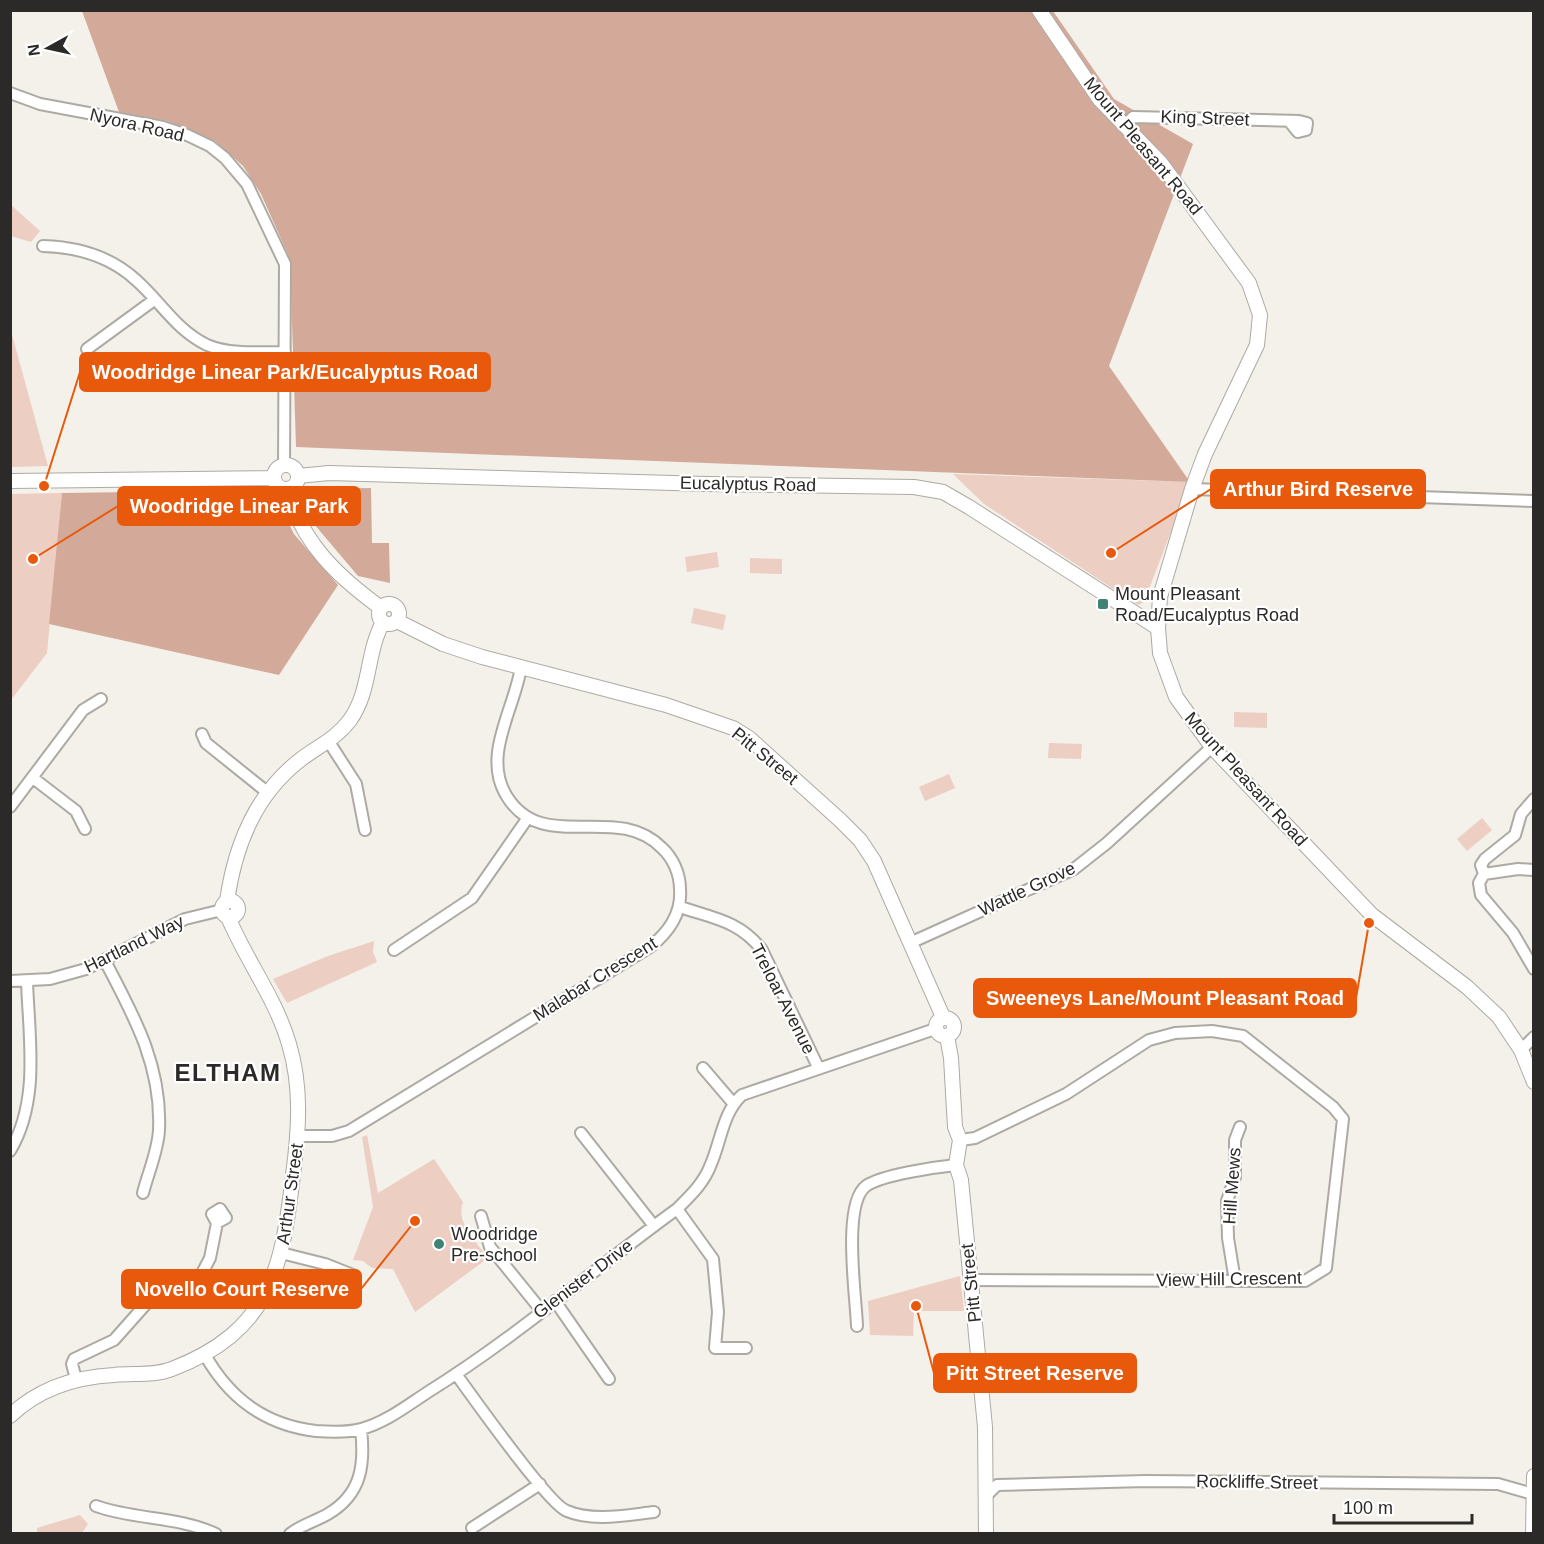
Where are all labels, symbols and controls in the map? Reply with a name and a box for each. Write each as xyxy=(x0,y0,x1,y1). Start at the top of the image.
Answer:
north arrow xyxy=(18,18,78,78)
text: N xyxy=(24,43,43,57)
street label: Mount Pleasant Road xyxy=(1080,73,1206,219)
street label: Nyora Road xyxy=(88,104,186,146)
street label: King Street xyxy=(1160,106,1250,130)
callout: Woodridge Linear Park/Eucalyptus Road xyxy=(80,353,490,391)
text: Woodridge Linear Park/Eucalyptus Road xyxy=(92,361,478,383)
callout: Arthur Bird Reserve xyxy=(1211,470,1425,508)
street label: Eucalyptus Road xyxy=(680,473,816,495)
text: Arthur Bird Reserve xyxy=(1223,478,1413,500)
callout: Woodridge Linear Park xyxy=(118,487,360,525)
text: Woodridge Linear Park xyxy=(130,495,349,517)
place label: Mount Pleasant Road/Eucalyptus Road xyxy=(1115,584,1299,625)
marker: Mount Pleasant Road/Eucalyptus Road xyxy=(1096,597,1110,611)
street label: Mount Pleasant Road xyxy=(1181,708,1311,850)
street label: Pitt Street xyxy=(728,723,802,789)
street label: Wattle Grove xyxy=(975,858,1079,920)
street label: Hartland Way xyxy=(81,911,187,977)
street label: Malabar Crescent xyxy=(529,933,661,1025)
street label: Treloar Avenue xyxy=(747,941,819,1057)
callout: Sweeneys Lane/Mount Pleasant Road xyxy=(974,979,1356,1017)
text: Sweeneys Lane/Mount Pleasant Road xyxy=(986,987,1344,1009)
district label: ELTHAM xyxy=(174,1059,282,1086)
street label: Arthur Street xyxy=(273,1142,307,1246)
street label: Hill Mews xyxy=(1219,1147,1245,1225)
place label: Woodridge Pre-school xyxy=(451,1224,538,1265)
street label: Glenister Drive xyxy=(529,1235,637,1323)
marker: Woodridge Pre-school xyxy=(432,1237,446,1251)
street label: Pitt Street xyxy=(957,1243,985,1323)
street label: View Hill Crescent xyxy=(1156,1268,1302,1290)
callout: Novello Court Reserve xyxy=(122,1270,361,1308)
text: Novello Court Reserve xyxy=(135,1278,349,1300)
callout: Pitt Street Reserve xyxy=(934,1354,1136,1392)
text: Pitt Street Reserve xyxy=(946,1362,1124,1384)
street label: Rockliffe Street xyxy=(1196,1471,1318,1493)
scale bar xyxy=(1334,1487,1472,1525)
text: 100 m xyxy=(1343,1498,1393,1518)

